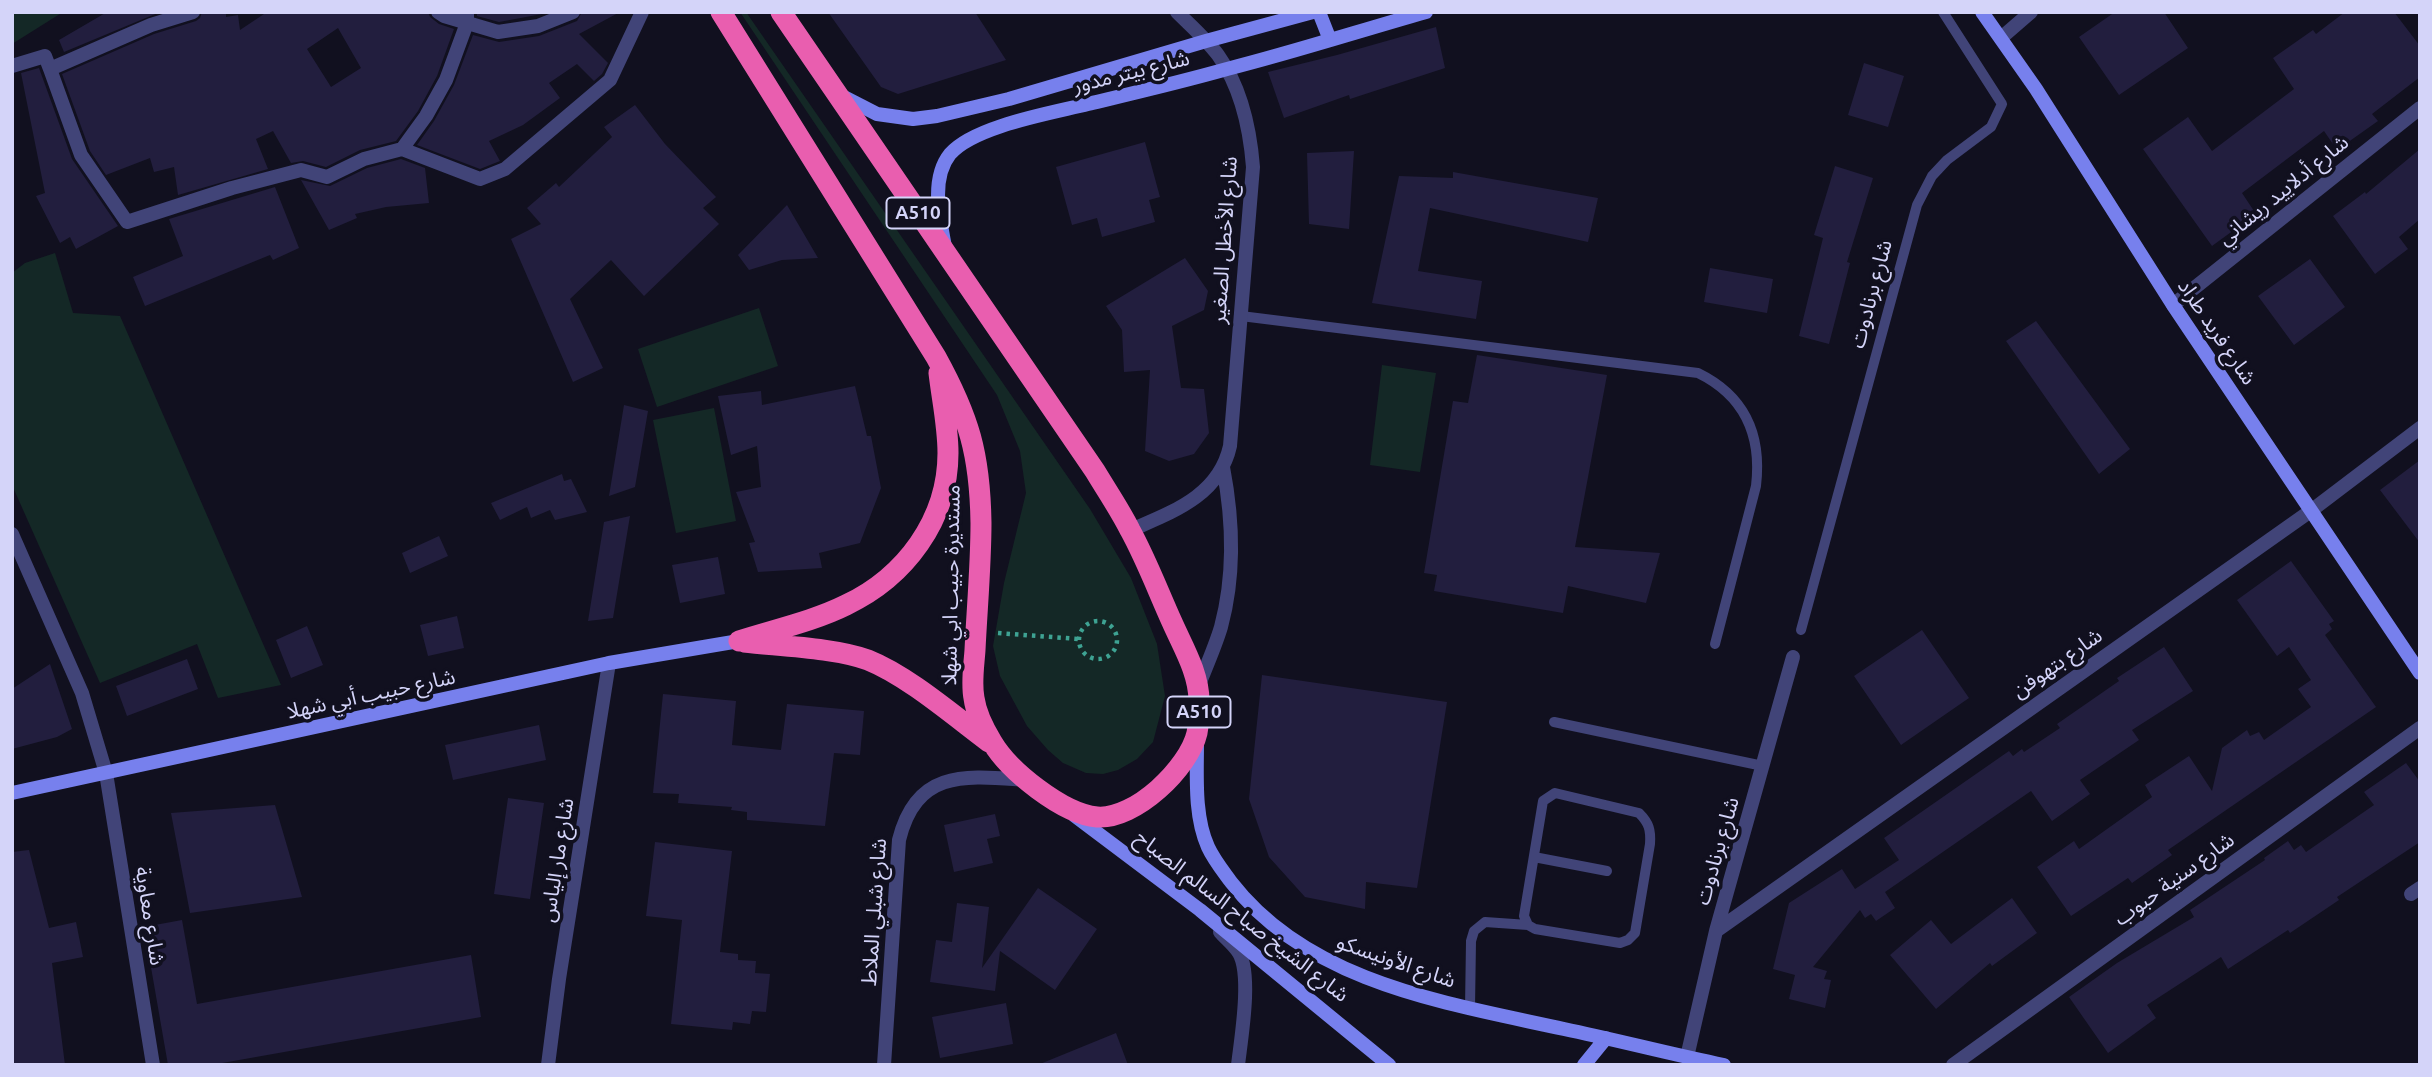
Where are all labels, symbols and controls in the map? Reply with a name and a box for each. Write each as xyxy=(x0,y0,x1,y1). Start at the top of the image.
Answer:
street label: شارع بيتر مدور xyxy=(1070,45,1192,99)
street label: شارع أدلاييد ريشاني xyxy=(2212,129,2354,251)
street label: شارع الأخطل الصغير xyxy=(1206,155,1242,325)
road number: A510 xyxy=(886,197,950,228)
street label: شارع برنادوت xyxy=(1844,237,1898,351)
street label: شارع فريد طراد xyxy=(2172,274,2262,390)
street label: مستديرة حبيب ابي شهلا xyxy=(937,484,965,686)
street label: شارع بتهوفن xyxy=(2007,623,2107,703)
street label: شارع حبيب أبي شهلا xyxy=(285,664,457,724)
road number: A510 xyxy=(1168,696,1230,727)
street label: شارع برنادوت xyxy=(1690,794,1744,908)
street label: شارع مار إلياس xyxy=(535,796,579,924)
street label: شارع الشيخ صباح السالم الصباح xyxy=(1130,825,1354,1007)
street label: شارع سنية حبوب xyxy=(2109,827,2239,931)
street label: شارع شبلي الملاط xyxy=(856,837,892,987)
street label: شارع معاوية xyxy=(130,865,170,967)
street label: شارع الأونيسكو xyxy=(1333,929,1459,993)

